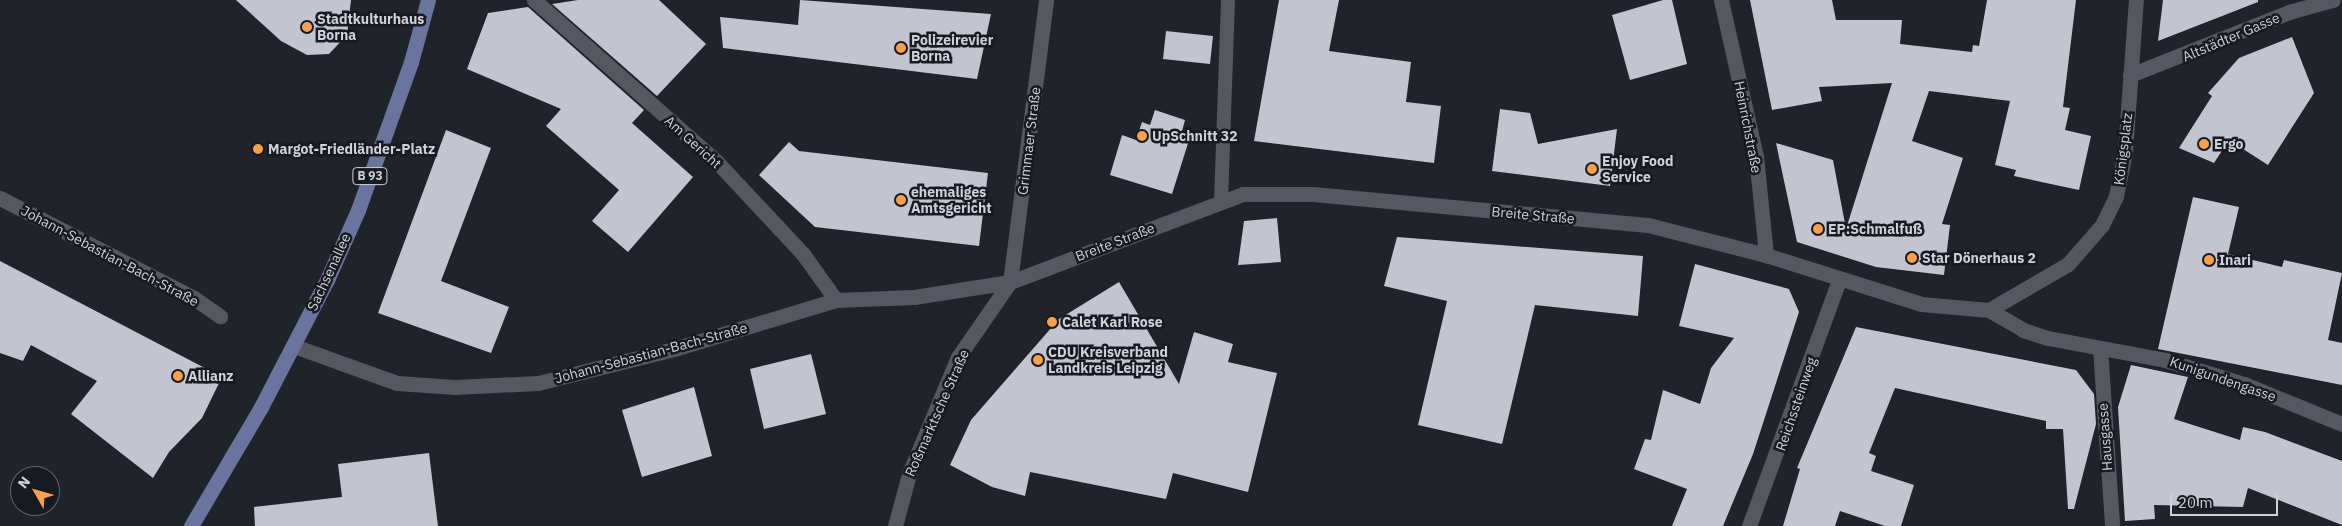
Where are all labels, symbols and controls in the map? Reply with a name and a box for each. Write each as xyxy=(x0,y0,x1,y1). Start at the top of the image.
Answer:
street label: Altstädter Gasse xyxy=(2180,9,2282,65)
place label: Stadtkulturhaus Borna xyxy=(317,11,424,44)
marker: Stadtkulturhaus Borna xyxy=(301,21,313,33)
place label: Polizeirevier Borna xyxy=(911,32,993,64)
marker: Polizeirevier Borna xyxy=(895,42,907,54)
street label: Heinrichstraße xyxy=(1731,80,1765,174)
street label: Grimmaer Straße xyxy=(1014,86,1044,196)
street label: Am Gericht xyxy=(661,112,725,172)
street label: Königsplatz xyxy=(2110,112,2136,186)
place label: UpSchnitt 32 xyxy=(1152,128,1238,144)
marker: UpSchnitt 32 xyxy=(1136,130,1148,142)
place label: Ergo xyxy=(2214,136,2243,152)
marker: Ergo xyxy=(2198,138,2210,150)
place label: Margot-Friedländer-Platz xyxy=(268,141,435,157)
marker: Margot-Friedländer-Platz xyxy=(252,143,264,155)
place label: Enjoy Food Service xyxy=(1602,153,1673,186)
marker: Enjoy Food Service xyxy=(1586,163,1598,175)
road number: B 93 xyxy=(351,167,389,186)
place label: ehemaliges Amtsgericht xyxy=(911,184,992,216)
marker: ehemaliges Amtsgericht xyxy=(895,194,907,206)
street label: Johann-Sebastian-Bach-Straße xyxy=(18,202,202,310)
street label: Breite Straße xyxy=(1491,203,1575,227)
street label: Breite Straße xyxy=(1073,219,1157,265)
place label: EP:Schmalfuß xyxy=(1828,221,1922,237)
marker: EP:Schmalfuß xyxy=(1812,223,1824,235)
street label: Sachsenallee xyxy=(304,231,354,313)
place label: Star Dönerhaus 2 xyxy=(1922,250,2036,266)
marker: Star Dönerhaus 2 xyxy=(1906,252,1918,264)
place label: Inari xyxy=(2219,252,2251,268)
marker: Inari xyxy=(2203,254,2215,266)
place label: Calet Karl Rose xyxy=(1062,314,1163,330)
marker: Calet Karl Rose xyxy=(1046,316,1058,328)
street label: Johann-Sebastian-Bach-Straße xyxy=(553,319,749,387)
place label: CDU Kreisverband Landkreis Leipzig xyxy=(1048,344,1168,377)
street label: Roßmarktsche Straße xyxy=(901,347,973,479)
street label: Kunigundengasse xyxy=(2168,353,2278,405)
marker: CDU Kreisverband Landkreis Leipzig xyxy=(1032,354,1044,366)
street label: Reichssteinweg xyxy=(1772,355,1820,453)
place label: Allianz xyxy=(188,368,234,384)
marker: Allianz xyxy=(172,370,184,382)
street label: Hausgasse xyxy=(2094,402,2116,472)
north arrow xyxy=(10,466,60,516)
text: N xyxy=(14,473,34,492)
scale bar xyxy=(2172,484,2280,516)
text: 20 m xyxy=(2178,493,2213,512)

